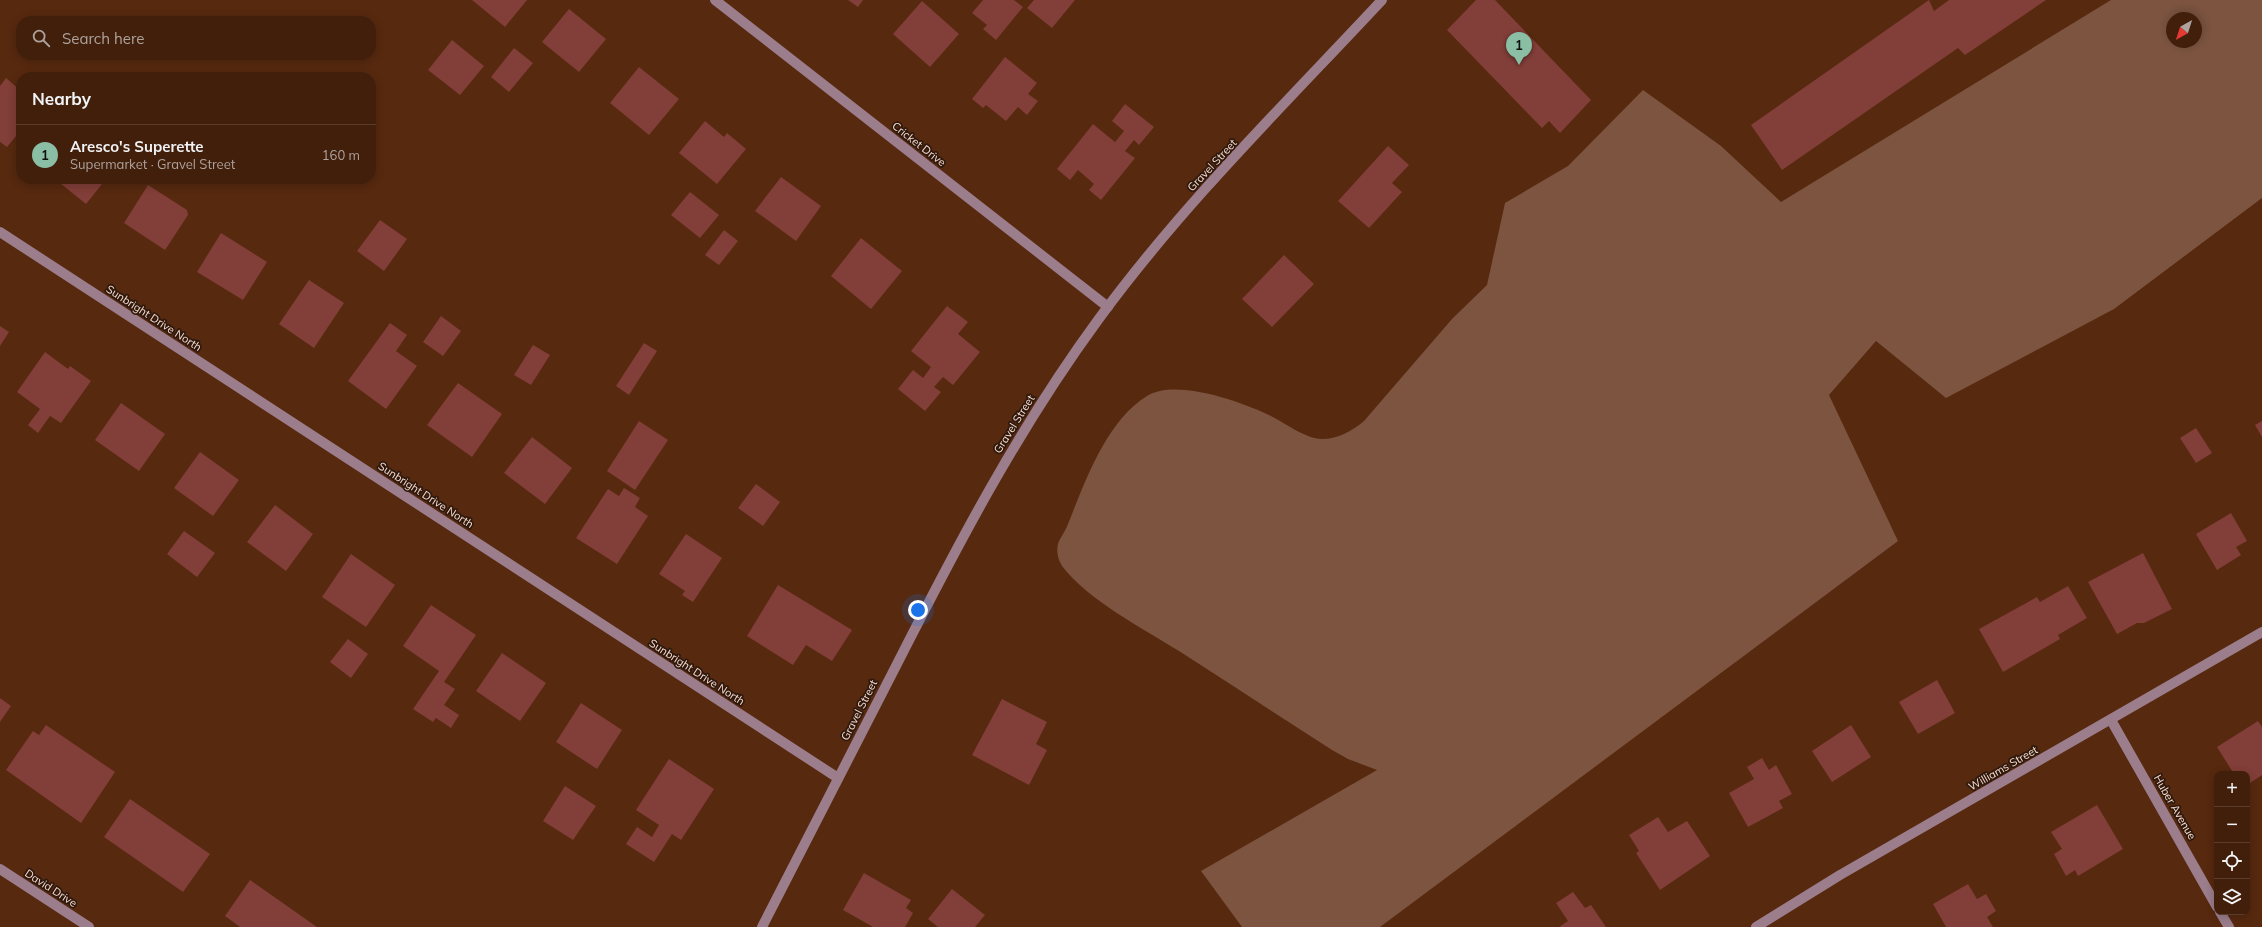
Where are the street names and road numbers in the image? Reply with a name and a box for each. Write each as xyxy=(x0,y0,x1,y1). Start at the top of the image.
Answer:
street label: Cricket Drive xyxy=(889,119,949,169)
street label: Gravel Street xyxy=(1184,136,1240,194)
street label: Sunbright Drive North xyxy=(104,282,204,354)
street label: Gravel Street xyxy=(991,392,1038,456)
street label: Sunbright Drive North xyxy=(376,459,476,531)
street label: Sunbright Drive North xyxy=(647,636,747,708)
street label: Gravel Street xyxy=(838,677,880,743)
street label: Williams Street xyxy=(1966,742,2040,793)
street label: Huber Avenue xyxy=(2151,772,2199,842)
street label: David Drive xyxy=(22,866,80,910)

